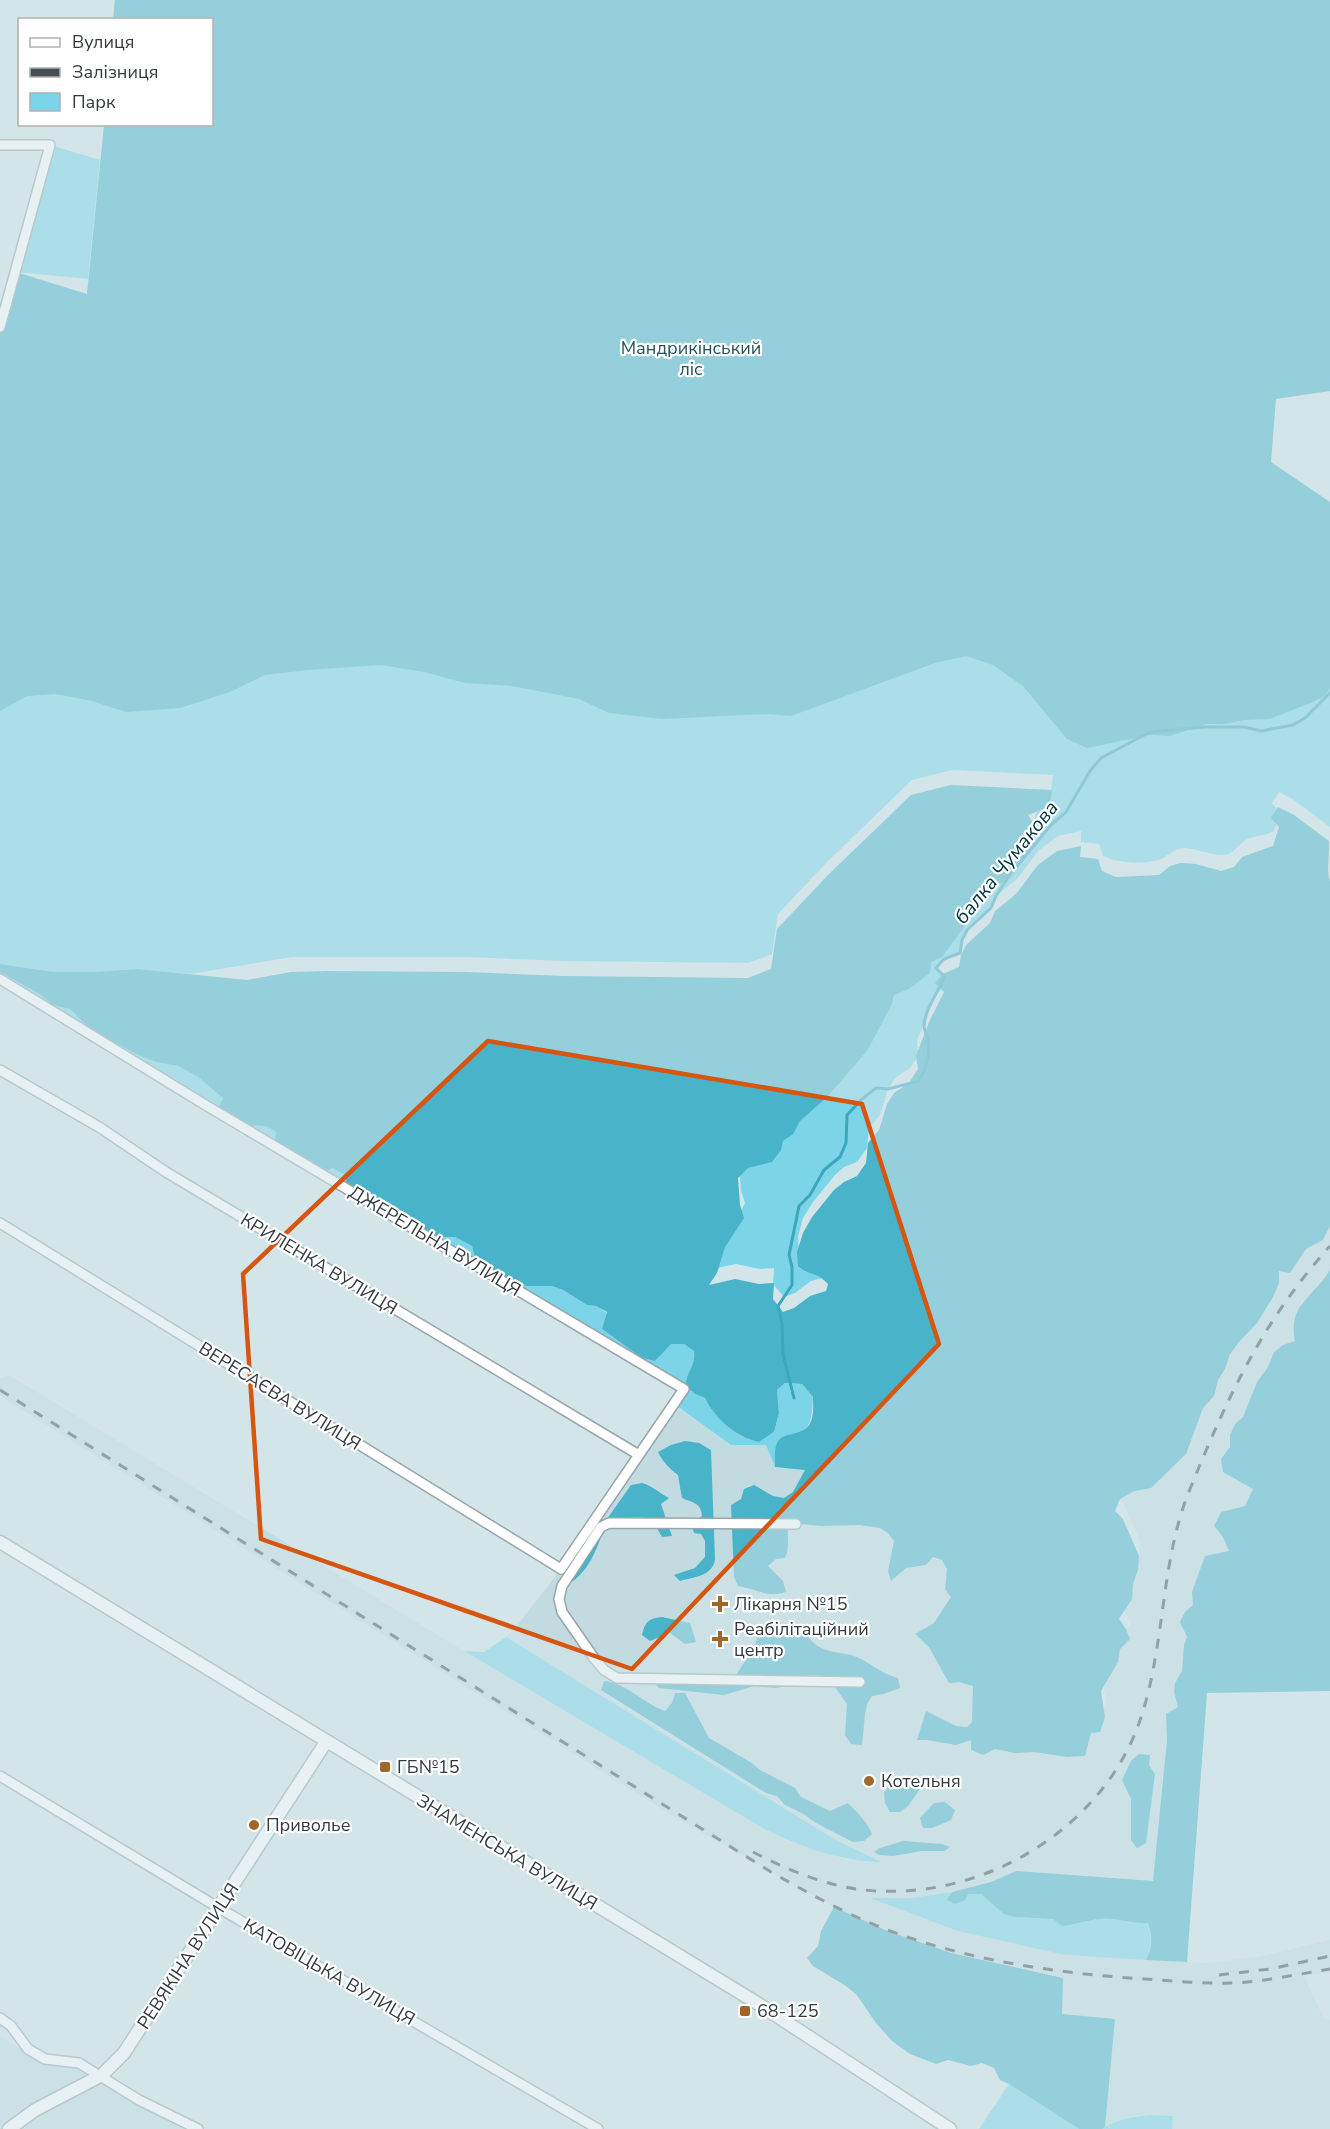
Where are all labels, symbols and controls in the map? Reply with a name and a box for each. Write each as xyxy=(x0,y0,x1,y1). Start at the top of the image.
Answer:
legend xyxy=(18,18,213,126)
text: Вулиця xyxy=(72,30,134,54)
text: Залізниця xyxy=(72,60,158,84)
text: Парк xyxy=(72,90,116,114)
park label: Мандрикінський ліс xyxy=(621,336,761,381)
water label: балка Чумакова xyxy=(948,795,1065,930)
street label: ДЖЕРЕЛЬНА ВУЛИЦЯ xyxy=(345,1180,525,1302)
street label: КРИЛЕНКА ВУЛИЦЯ xyxy=(236,1208,402,1320)
street label: ВЕРЕСАЄВА ВУЛИЦЯ xyxy=(194,1336,366,1456)
place label: Лікарня №15 xyxy=(734,1592,847,1616)
marker: Лікарня №15 xyxy=(711,1595,729,1613)
place label: Реабілітаційний центр xyxy=(734,1617,869,1662)
marker: Реабілітаційний центр xyxy=(711,1630,729,1648)
place label: ГБ№15 xyxy=(397,1755,460,1779)
marker: ГБ№15 xyxy=(378,1760,392,1774)
place label: Котельня xyxy=(881,1769,961,1793)
marker: Котельня xyxy=(862,1774,876,1788)
street label: ЗНАМЕНСЬКА ВУЛИЦЯ xyxy=(412,1788,602,1916)
place label: Приволье xyxy=(266,1813,350,1837)
marker: Приволье xyxy=(247,1818,261,1832)
street label: РЕВЯКІНА ВУЛИЦЯ xyxy=(132,1878,244,2034)
street label: КАТОВІЦЬКА ВУЛИЦЯ xyxy=(239,1913,419,2031)
place label: 68-125 xyxy=(757,1999,819,2023)
marker: 68-125 xyxy=(738,2004,752,2018)

